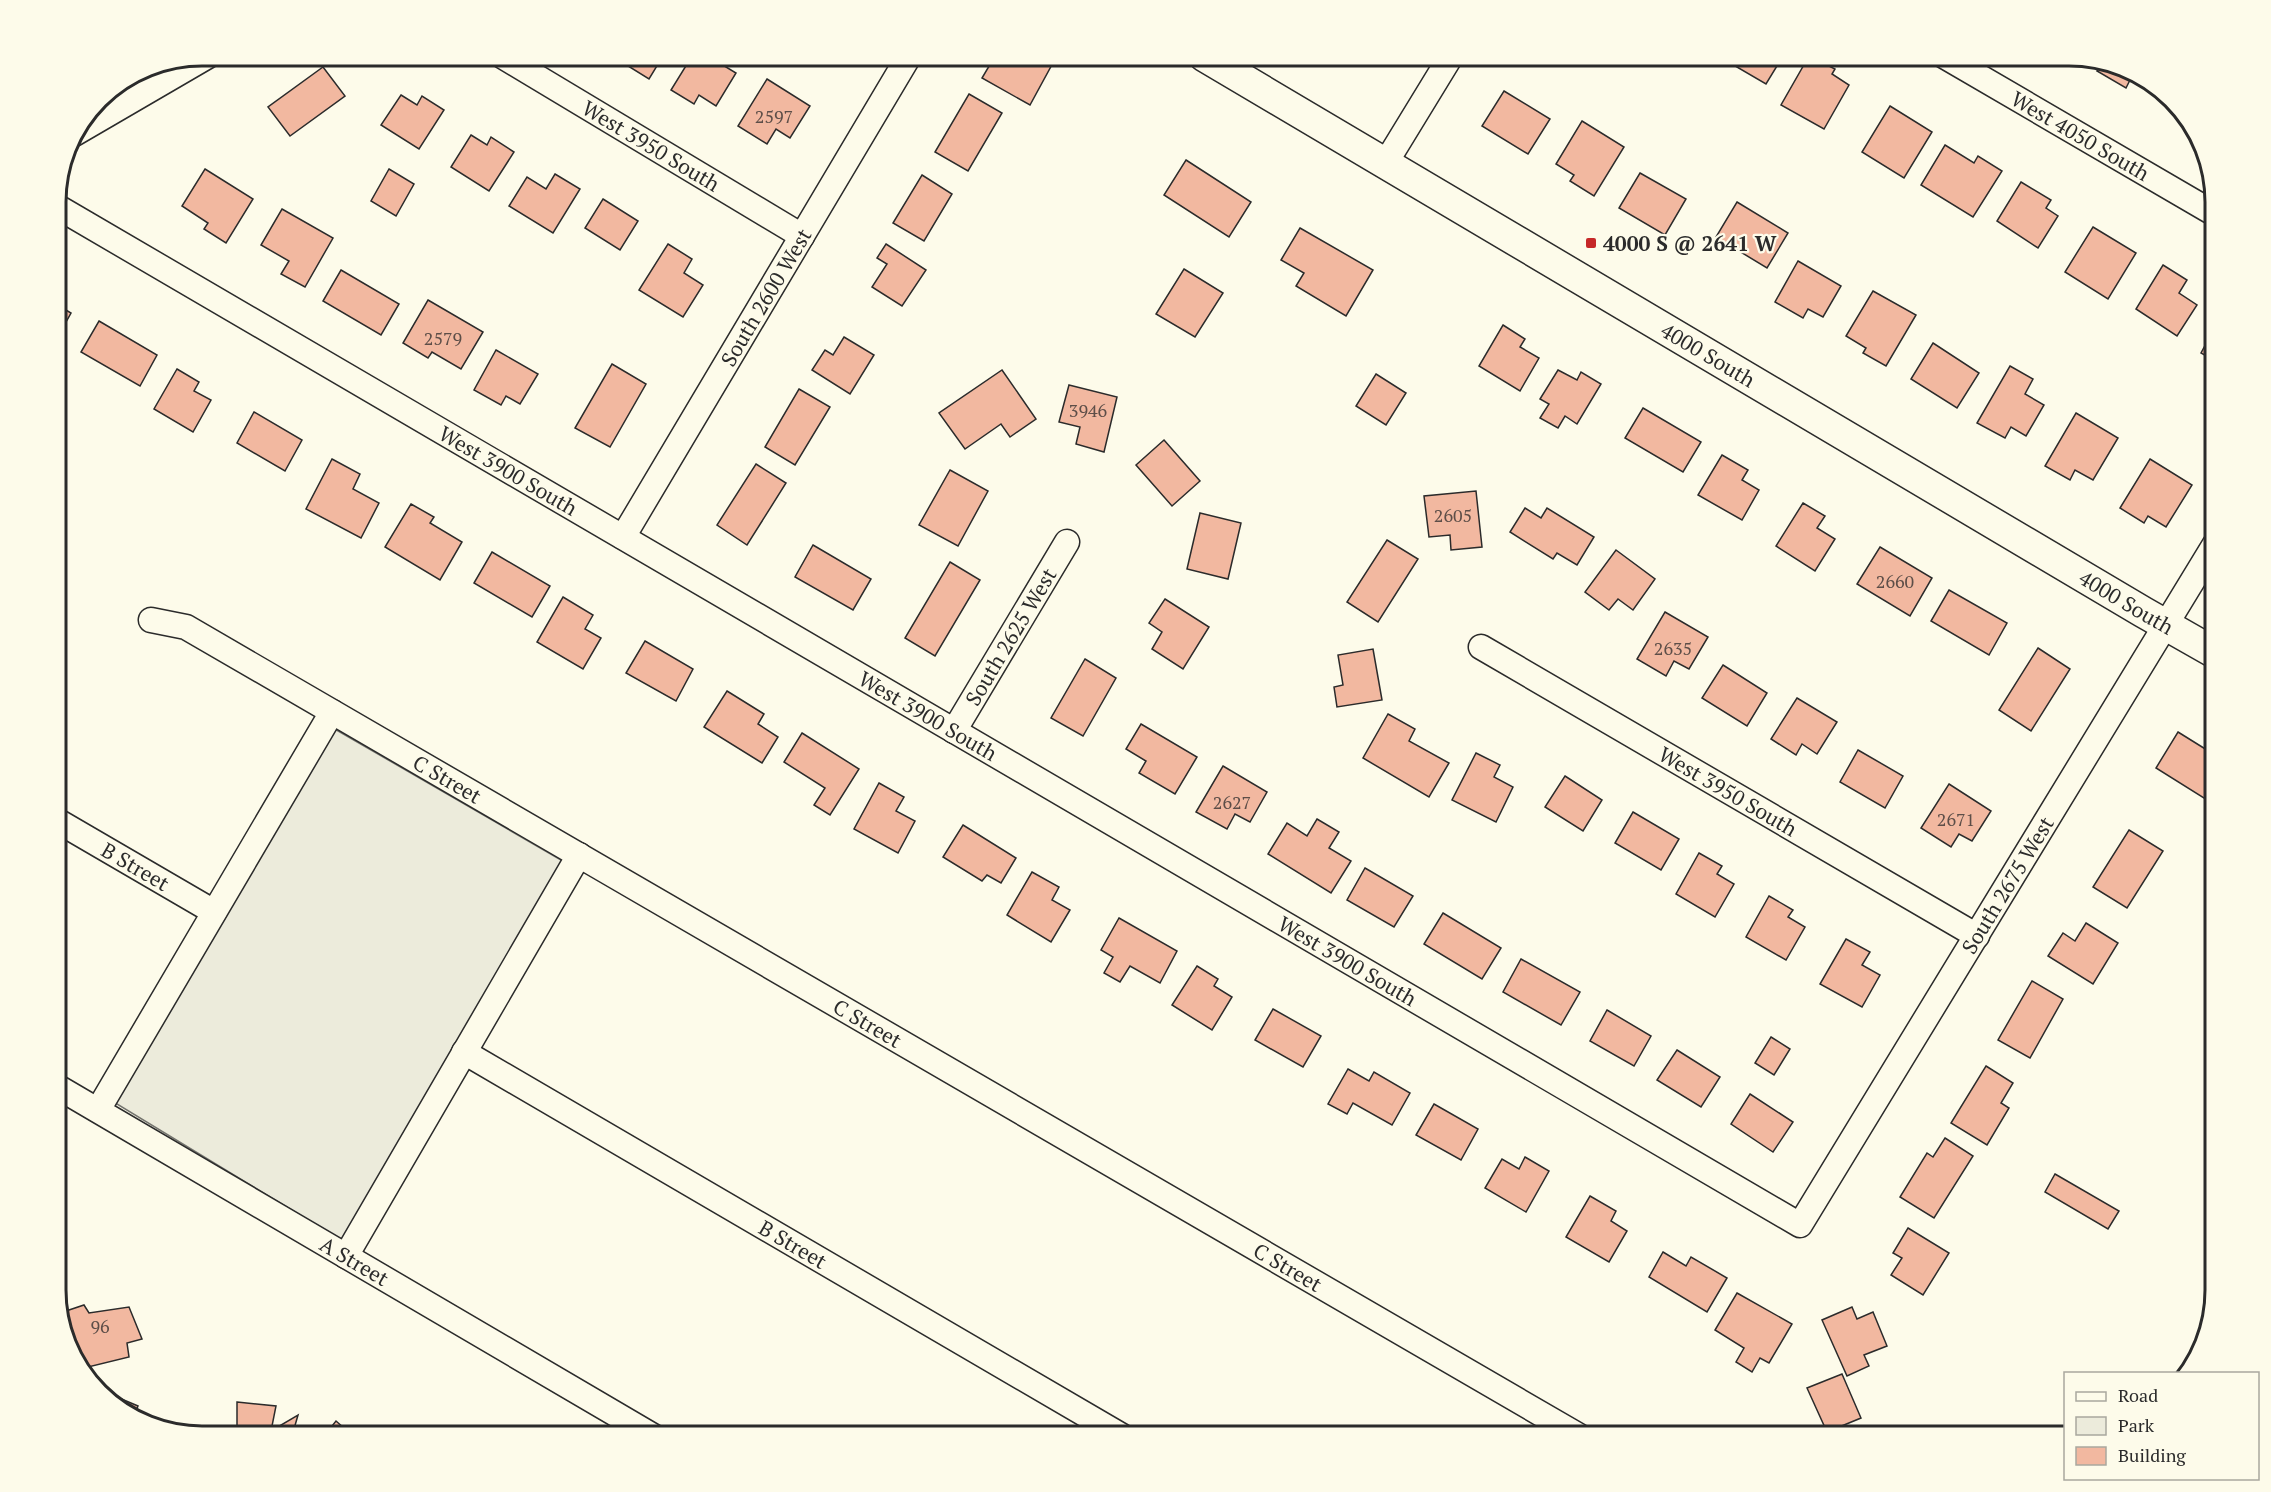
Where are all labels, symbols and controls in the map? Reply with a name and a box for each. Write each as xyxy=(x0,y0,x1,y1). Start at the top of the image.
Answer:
street label: West 4050 South xyxy=(2006,84,2155,187)
street label: West 3950 South xyxy=(577,93,725,198)
house number: 2597 xyxy=(755,104,793,128)
street label: South 2600 West xyxy=(714,223,818,371)
place label: 4000 S @ 2641 W xyxy=(1603,229,1777,257)
marker: 4000 S @ 2641 W xyxy=(1584,236,1598,250)
street label: 4000 South xyxy=(1656,316,1761,393)
house number: 2579 xyxy=(424,326,462,350)
house number: 3946 xyxy=(1069,398,1108,422)
street label: West 3900 South xyxy=(434,419,583,522)
house number: 2605 xyxy=(1434,503,1472,527)
street label: South 2625 West xyxy=(958,562,1063,711)
street label: 4000 South xyxy=(2074,563,2179,641)
house number: 2660 xyxy=(1876,569,1914,593)
house number: 2635 xyxy=(1654,636,1692,660)
street label: West 3900 South xyxy=(854,664,1002,767)
street label: West 3950 South xyxy=(1654,740,1802,842)
street label: C Street xyxy=(408,748,487,810)
house number: 2627 xyxy=(1213,790,1251,814)
house number: 2671 xyxy=(1937,807,1975,831)
street label: South 2675 West xyxy=(1955,811,2060,959)
street label: B Street xyxy=(96,836,175,897)
street label: West 3900 South xyxy=(1273,909,1422,1012)
street label: C Street xyxy=(828,992,907,1054)
street label: B Street xyxy=(754,1213,832,1275)
street label: A Street xyxy=(315,1230,394,1292)
street label: C Street xyxy=(1249,1236,1327,1298)
house number: 96 xyxy=(90,1314,110,1338)
legend xyxy=(2064,1372,2259,1480)
text: Road xyxy=(2118,1383,2158,1407)
text: Park xyxy=(2118,1413,2155,1437)
text: Building xyxy=(2118,1443,2186,1467)

